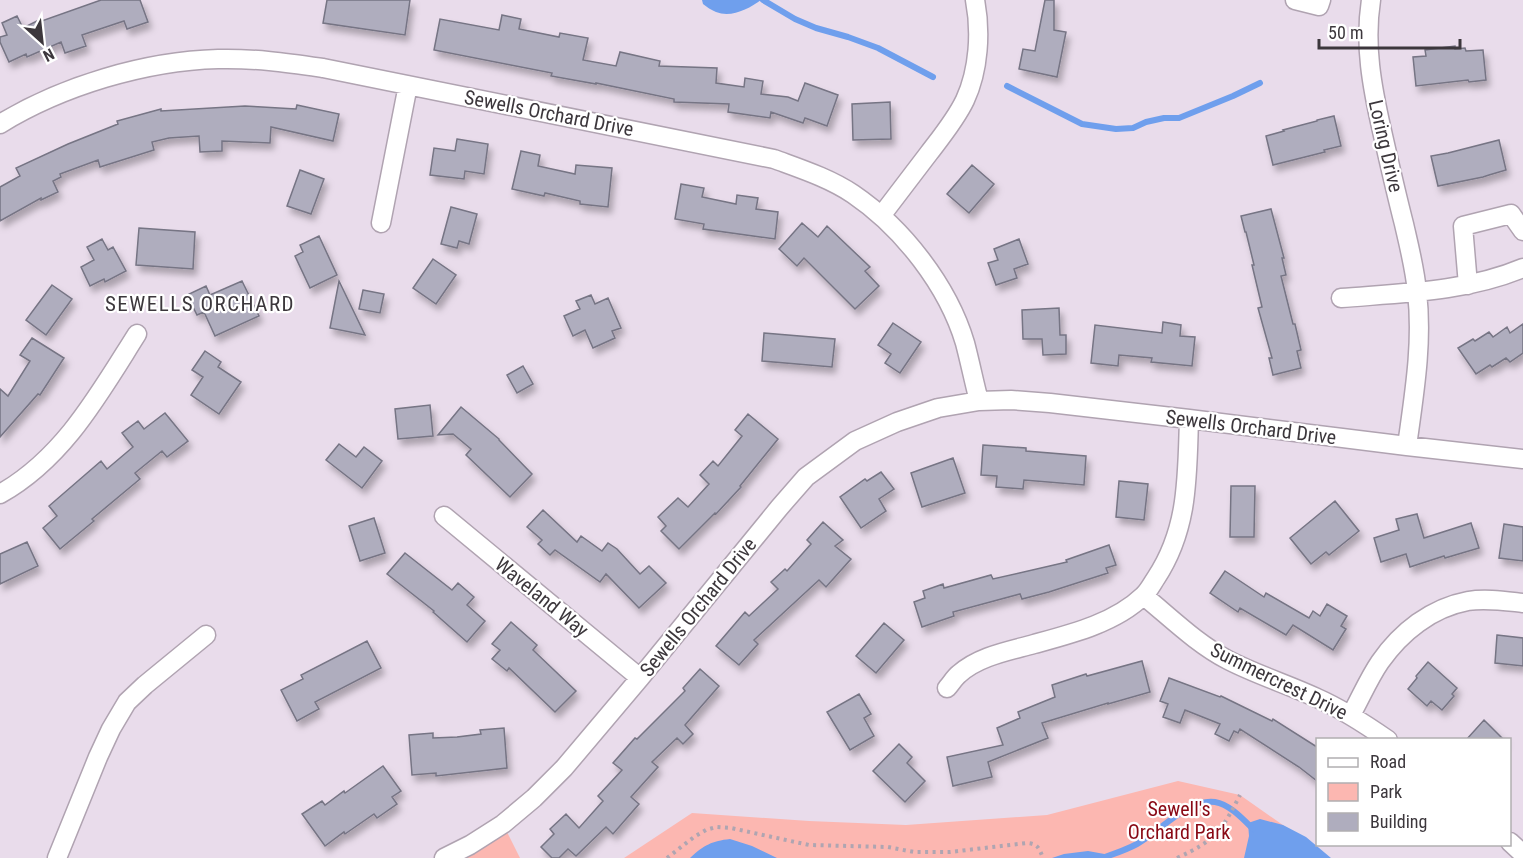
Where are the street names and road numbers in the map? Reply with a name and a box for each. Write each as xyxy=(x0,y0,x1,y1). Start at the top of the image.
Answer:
street label: Sewells Orchard Drive xyxy=(462,85,636,141)
street label: Loring Drive xyxy=(1364,97,1408,195)
street label: Sewells Orchard Drive xyxy=(1164,405,1338,449)
street label: Sewells Orchard Drive xyxy=(635,533,761,681)
street label: Waveland Way xyxy=(490,552,594,642)
street label: Summercrest Drive xyxy=(1207,637,1351,725)

